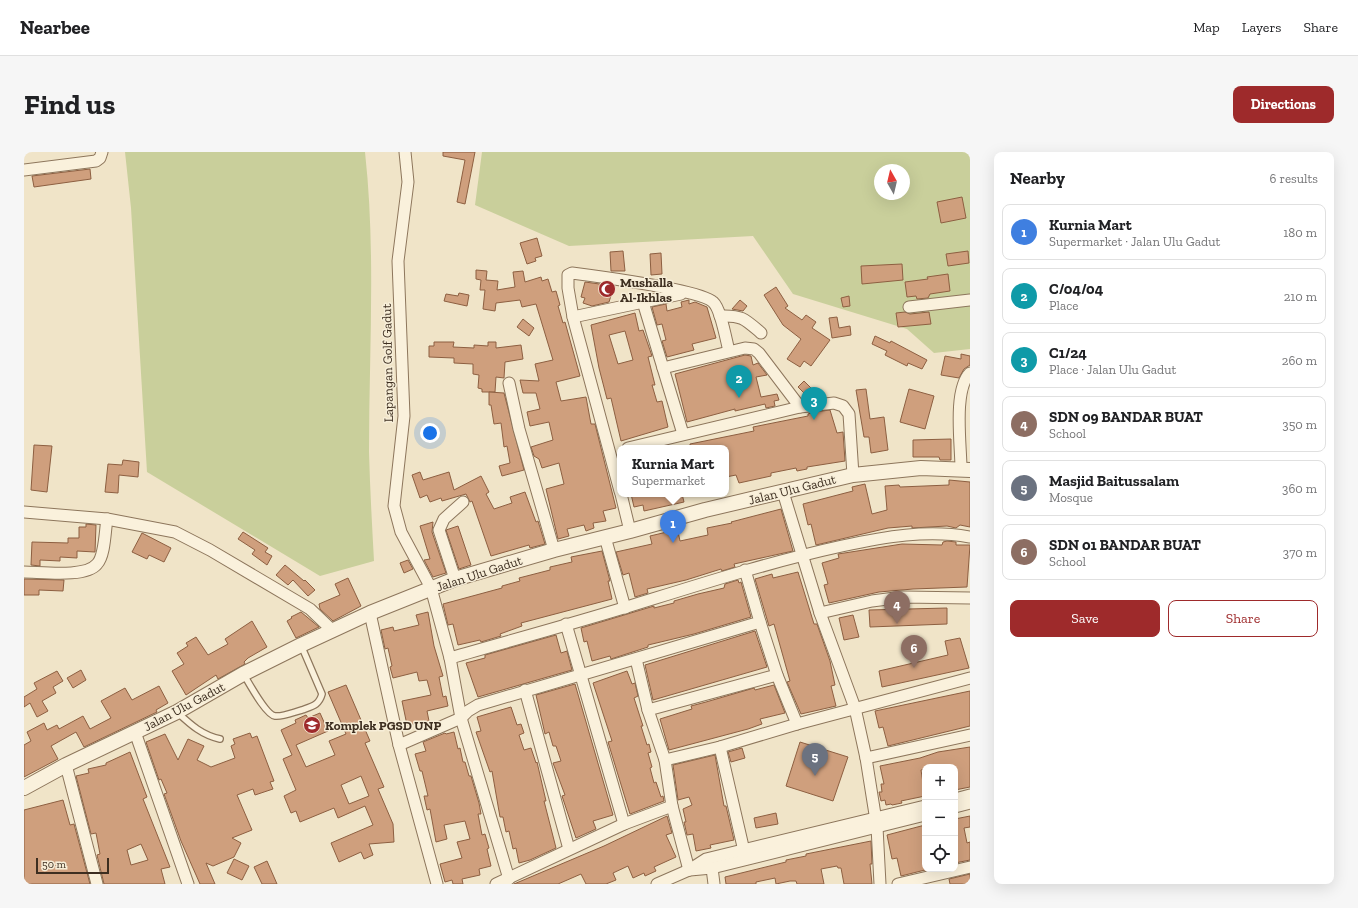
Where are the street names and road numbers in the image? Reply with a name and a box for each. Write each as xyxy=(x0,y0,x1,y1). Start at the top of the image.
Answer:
street label: Lapangan Golf Gadut xyxy=(379,303,396,423)
street label: Jalan Ulu Gadut xyxy=(747,471,838,508)
street label: Jalan Ulu Gadut xyxy=(434,552,524,594)
street label: Jalan Ulu Gadut xyxy=(141,679,227,734)

